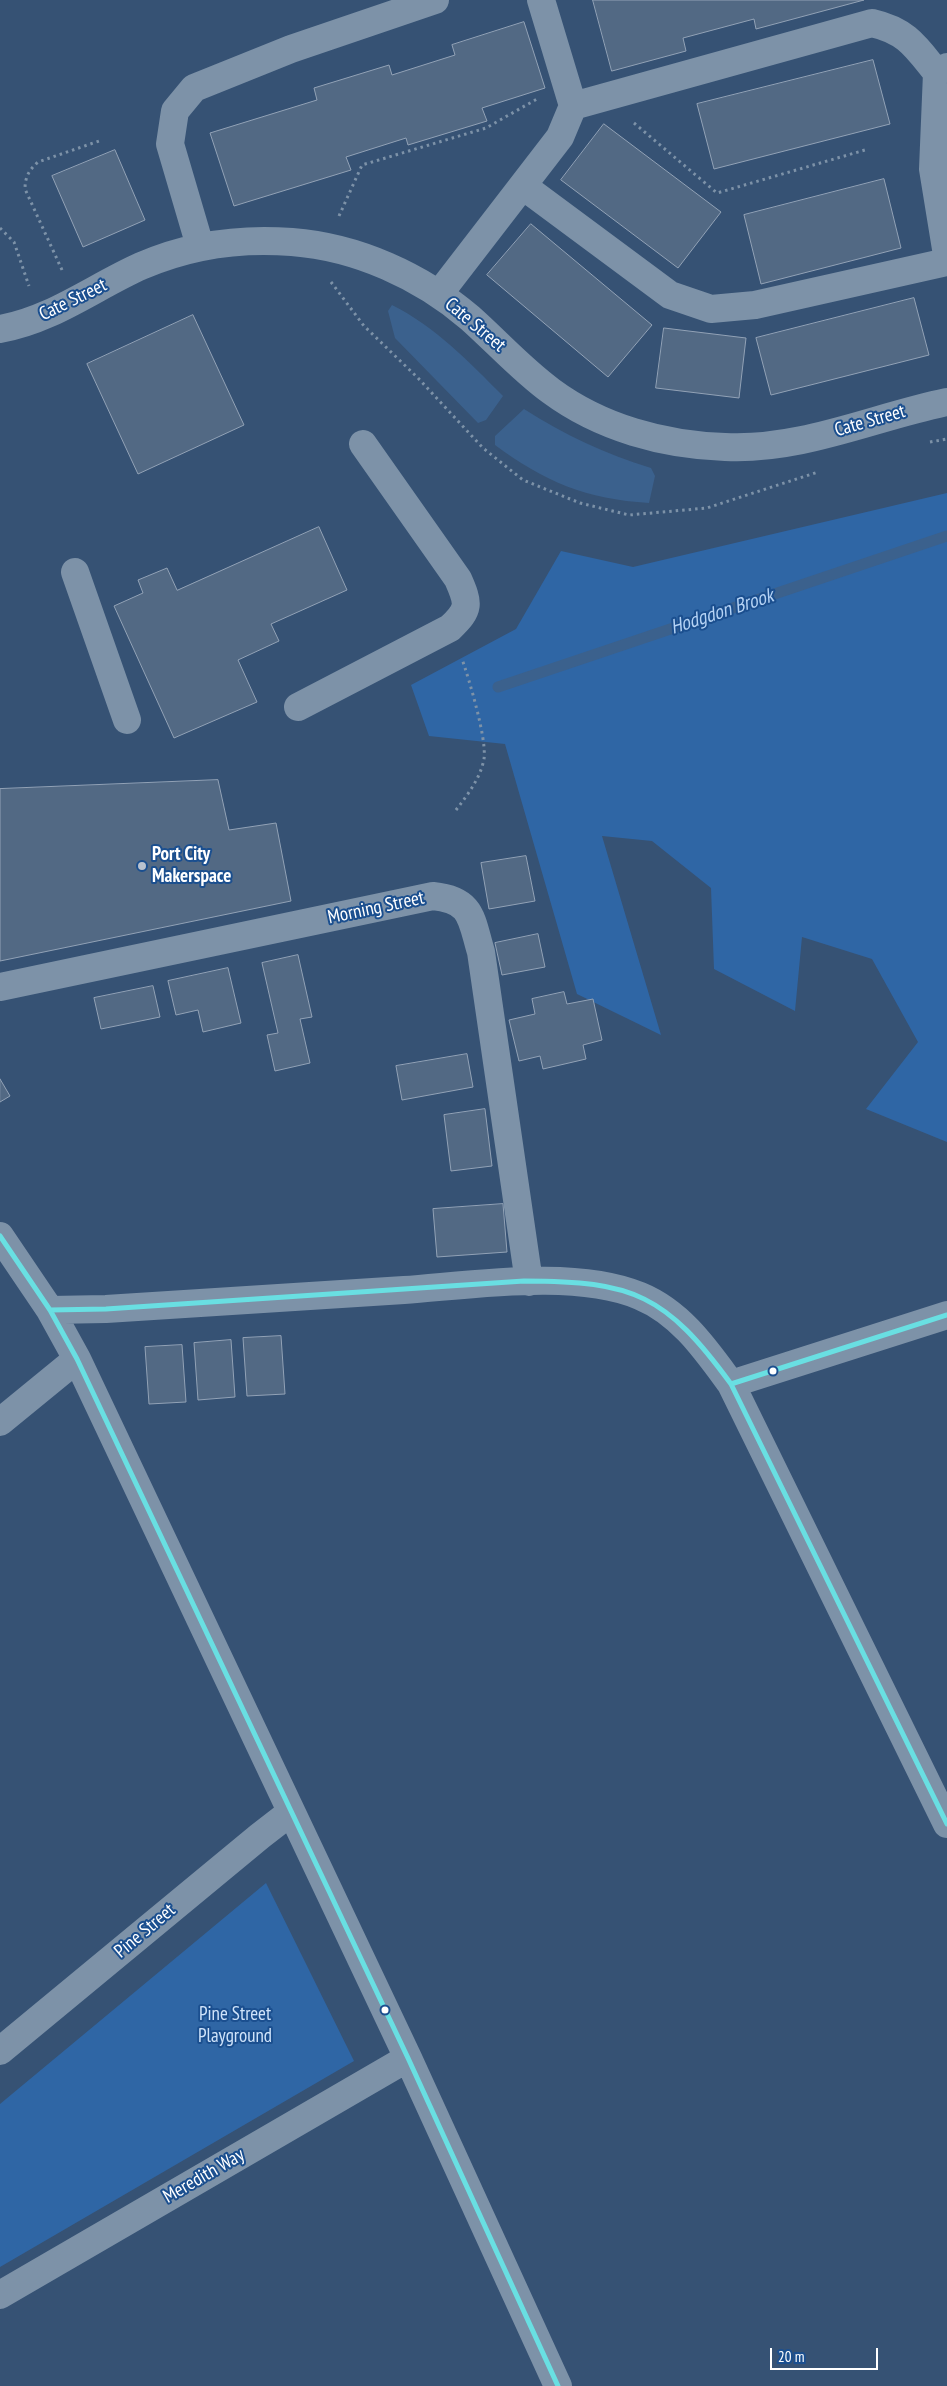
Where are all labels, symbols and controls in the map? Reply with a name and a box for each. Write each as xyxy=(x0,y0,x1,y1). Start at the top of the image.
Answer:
street label: Cate Street xyxy=(35,274,111,326)
street label: Cate Street xyxy=(440,293,510,357)
street label: Cate Street xyxy=(832,400,908,442)
water label: Hodgdon Brook xyxy=(667,584,777,640)
place label: Port City Makerspace xyxy=(152,844,231,888)
marker: Port City Makerspace xyxy=(136,860,148,872)
street label: Morning Street xyxy=(326,887,426,929)
unlabelled marker xyxy=(768,1366,778,1376)
street label: Pine Street xyxy=(110,1899,180,1963)
park label: Pine Street Playground xyxy=(198,2004,272,2048)
unlabelled marker xyxy=(380,2005,390,2015)
street label: Meredith Way xyxy=(159,2144,249,2208)
scale bar xyxy=(772,2338,880,2370)
text: 20 m xyxy=(778,2347,804,2366)

